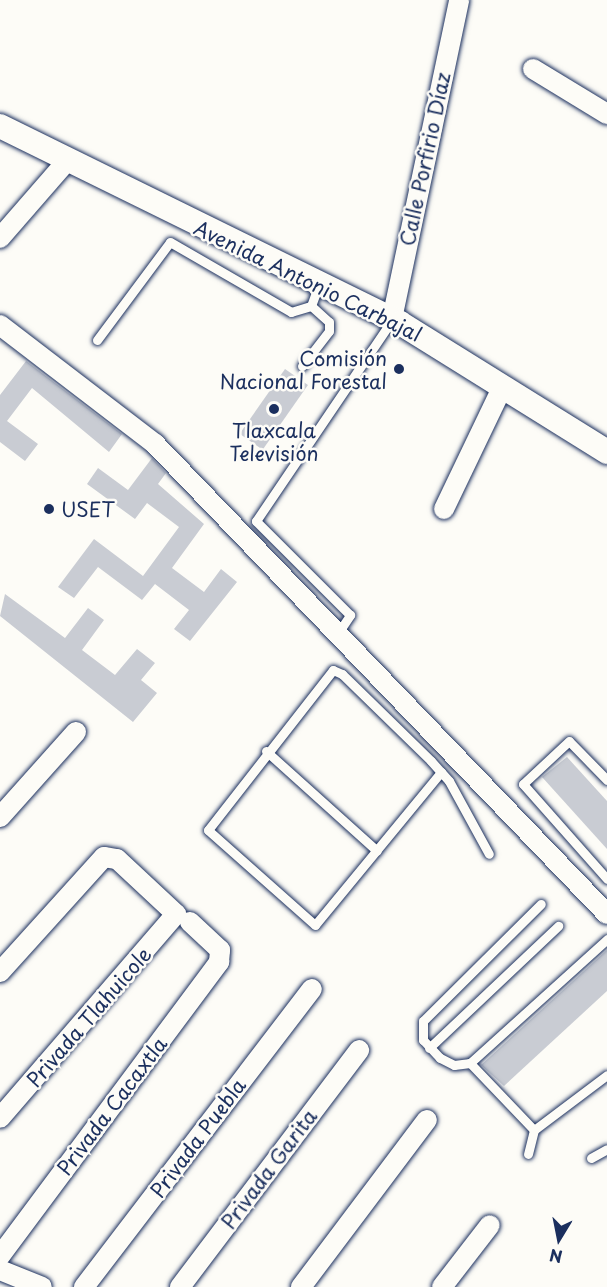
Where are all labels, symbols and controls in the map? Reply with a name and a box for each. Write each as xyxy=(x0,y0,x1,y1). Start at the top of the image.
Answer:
street label: Calle Porfirio Díaz xyxy=(395,70,455,248)
street label: Avenida Antonio Carbajal xyxy=(191,216,425,346)
place label: Comisión Nacional Forestal xyxy=(218,346,387,393)
marker: Comisión Nacional Forestal xyxy=(392,362,406,376)
marker: Tlaxcala Televisión xyxy=(267,402,281,416)
place label: Tlaxcala Televisión xyxy=(229,418,319,465)
place label: USET xyxy=(61,497,115,521)
marker: USET xyxy=(42,502,56,516)
street label: Privada Tlahuicole xyxy=(22,942,156,1092)
street label: Privada Cacaxtla xyxy=(52,1032,172,1180)
street label: Privada Puebla xyxy=(145,1074,251,1202)
street label: Privada Garita xyxy=(216,1104,322,1234)
north arrow xyxy=(529,1209,589,1269)
text: N xyxy=(548,1244,564,1270)

